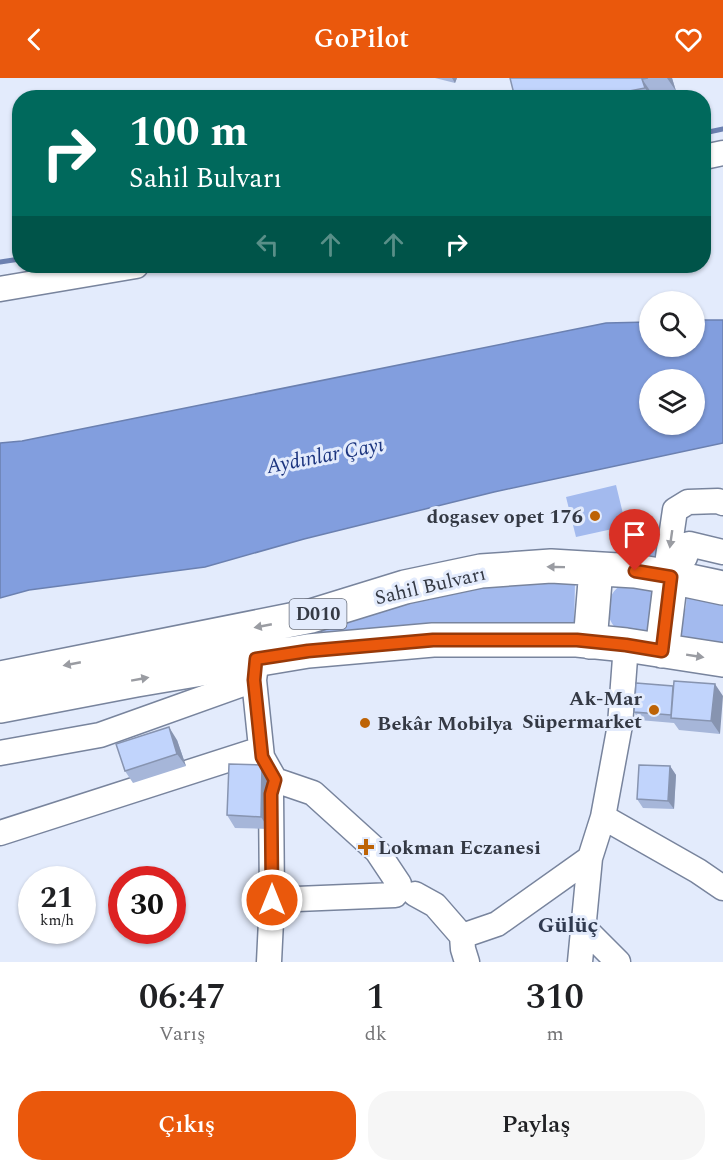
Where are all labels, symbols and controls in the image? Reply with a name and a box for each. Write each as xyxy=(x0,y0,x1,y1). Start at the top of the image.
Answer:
text: GoPilot xyxy=(314,18,409,60)
icon: back xyxy=(18,23,51,56)
icon: heart xyxy=(672,23,705,56)
text: 100 m xyxy=(129,101,248,164)
icon: right xyxy=(30,114,108,192)
text: Sahil Bulvarı xyxy=(129,158,282,200)
icon: left xyxy=(251,228,284,261)
icon: ahead xyxy=(314,228,347,261)
icon: ahead xyxy=(377,228,410,261)
icon: right xyxy=(440,228,473,261)
map controls xyxy=(639,291,705,435)
button: search xyxy=(639,291,705,357)
button: layers xyxy=(639,369,705,435)
water label: Aydınlar Çayı xyxy=(263,429,387,483)
place label: dogasev opet 176 xyxy=(427,502,583,532)
marker: dogasev opet 176 xyxy=(588,509,602,523)
pin xyxy=(609,509,660,571)
icon: arrive xyxy=(618,518,651,551)
one-way arrow xyxy=(667,529,676,548)
street label: Sahil Bulvarı xyxy=(372,559,489,613)
one-way arrow xyxy=(546,562,565,572)
road number: D010 xyxy=(290,599,346,629)
one-way arrow xyxy=(253,622,272,631)
one-way arrow xyxy=(686,651,705,660)
one-way arrow xyxy=(62,660,81,669)
one-way arrow xyxy=(131,674,150,683)
place label: Ak-Mar Süpermarket xyxy=(522,684,642,737)
marker: Ak-Mar Süpermarket xyxy=(647,703,661,717)
place label: Bekâr Mobilya xyxy=(377,709,513,739)
marker: Bekâr Mobilya xyxy=(358,716,372,730)
place label: Lokman Eczanesi xyxy=(378,833,541,863)
marker: Lokman Eczanesi xyxy=(359,840,373,854)
speed limit sign: 30 xyxy=(108,866,186,944)
position arrow xyxy=(240,868,304,932)
text: 21 xyxy=(40,875,74,921)
text: km/h xyxy=(40,909,74,932)
district label: Gülüç xyxy=(538,909,598,942)
text: 06:47 xyxy=(139,970,226,1025)
text: 1 xyxy=(366,970,385,1025)
text: 310 xyxy=(526,970,584,1025)
text: Varış xyxy=(159,1019,206,1049)
text: dk xyxy=(365,1019,387,1049)
text: m xyxy=(546,1019,564,1049)
button: Çıkış xyxy=(18,1091,356,1160)
button: Paylaş xyxy=(368,1091,705,1160)

